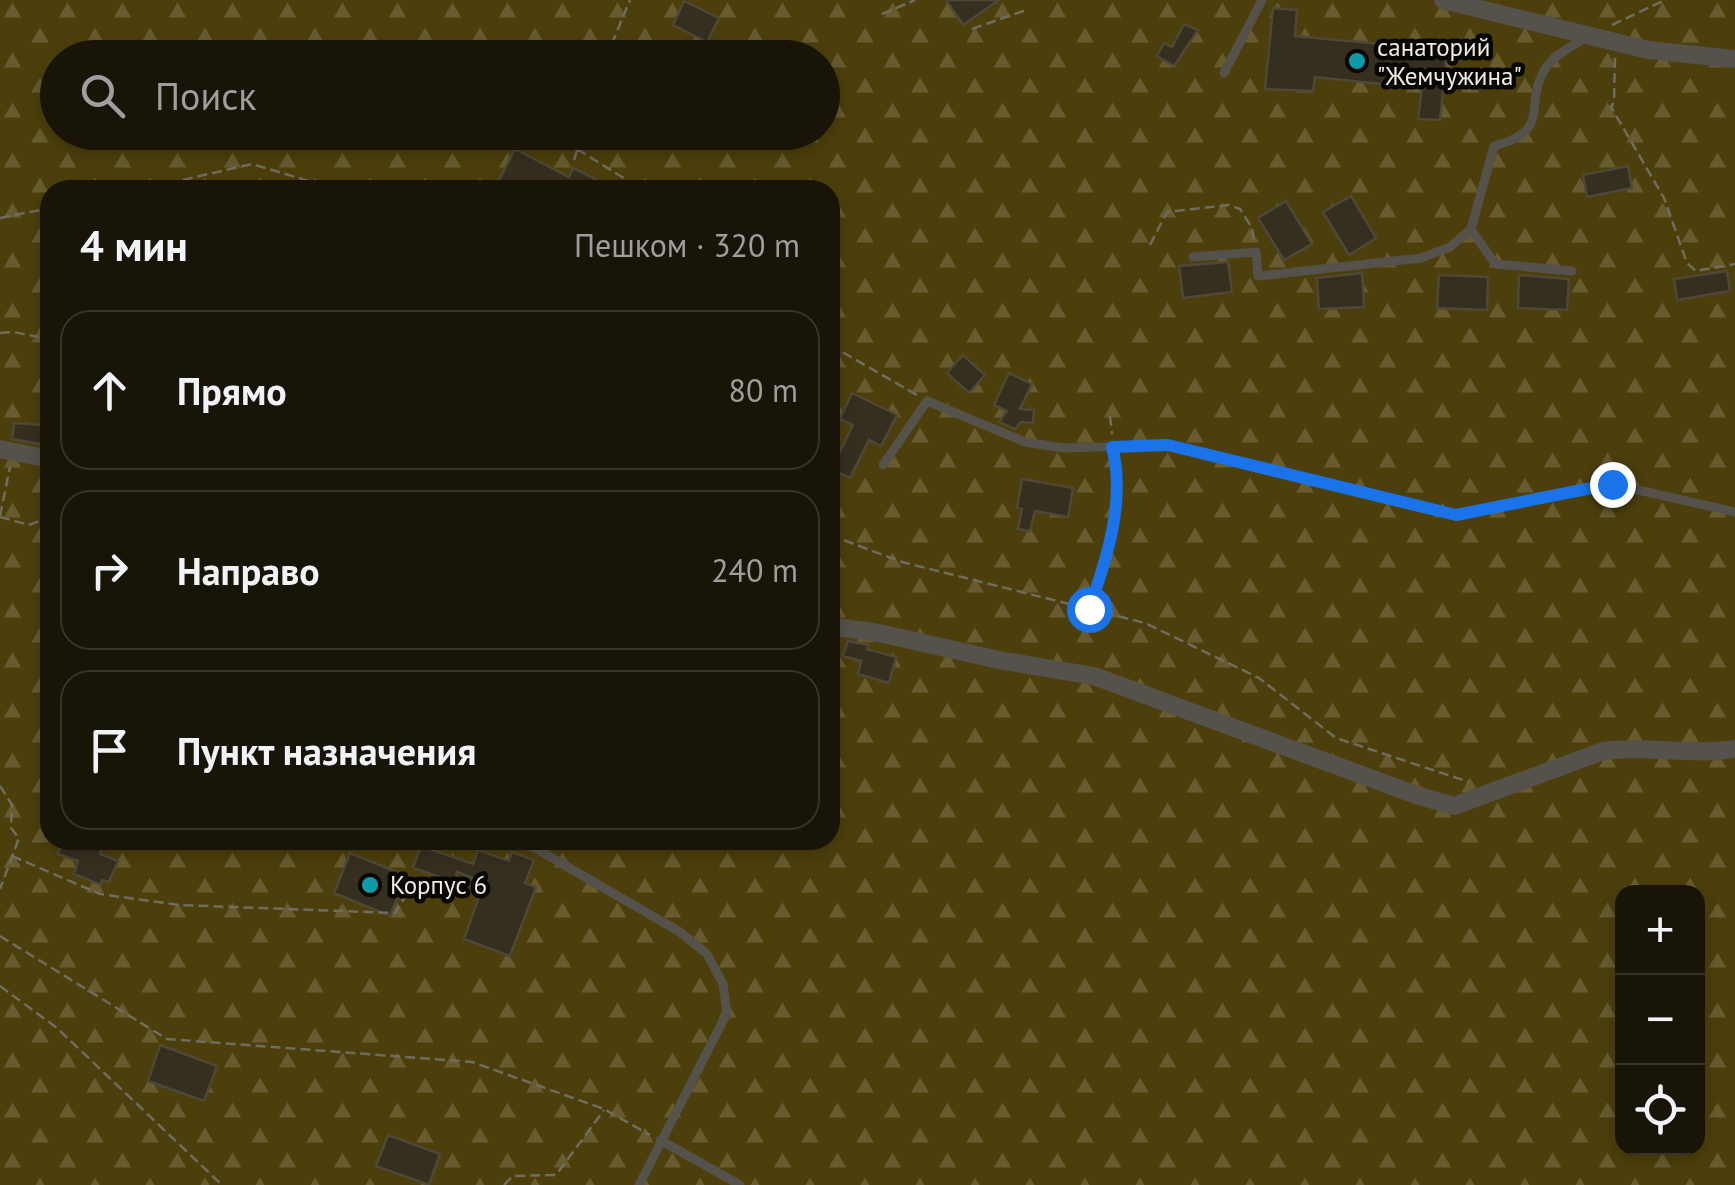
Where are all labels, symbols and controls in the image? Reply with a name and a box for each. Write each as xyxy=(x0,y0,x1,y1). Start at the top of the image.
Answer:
place label: санаторий "Жемчужина" xyxy=(1377,31,1522,92)
search box xyxy=(40,40,840,150)
marker: санаторий "Жемчужина" xyxy=(1346,50,1368,72)
icon: search xyxy=(75,68,130,123)
text: Поиск xyxy=(155,71,256,120)
text: 4 мин xyxy=(80,218,188,273)
text: Пешком · 320 m xyxy=(574,224,800,266)
icon: ahead xyxy=(82,363,137,418)
text: Прямо xyxy=(177,366,287,415)
text: 80 m xyxy=(729,369,798,411)
route end xyxy=(1590,462,1636,508)
icon: right xyxy=(82,543,137,598)
text: Направо xyxy=(177,546,320,595)
text: 240 m xyxy=(711,549,798,591)
route start xyxy=(1067,587,1113,633)
icon: arrive xyxy=(82,723,137,778)
text: Пункт назначения xyxy=(177,726,476,775)
place label: Корпус 6 xyxy=(390,869,487,901)
marker: Корпус 6 xyxy=(359,874,381,896)
map controls xyxy=(1615,885,1705,1155)
button: + xyxy=(1615,885,1705,975)
button: − xyxy=(1615,975,1705,1065)
button: locate xyxy=(1615,1065,1705,1155)

